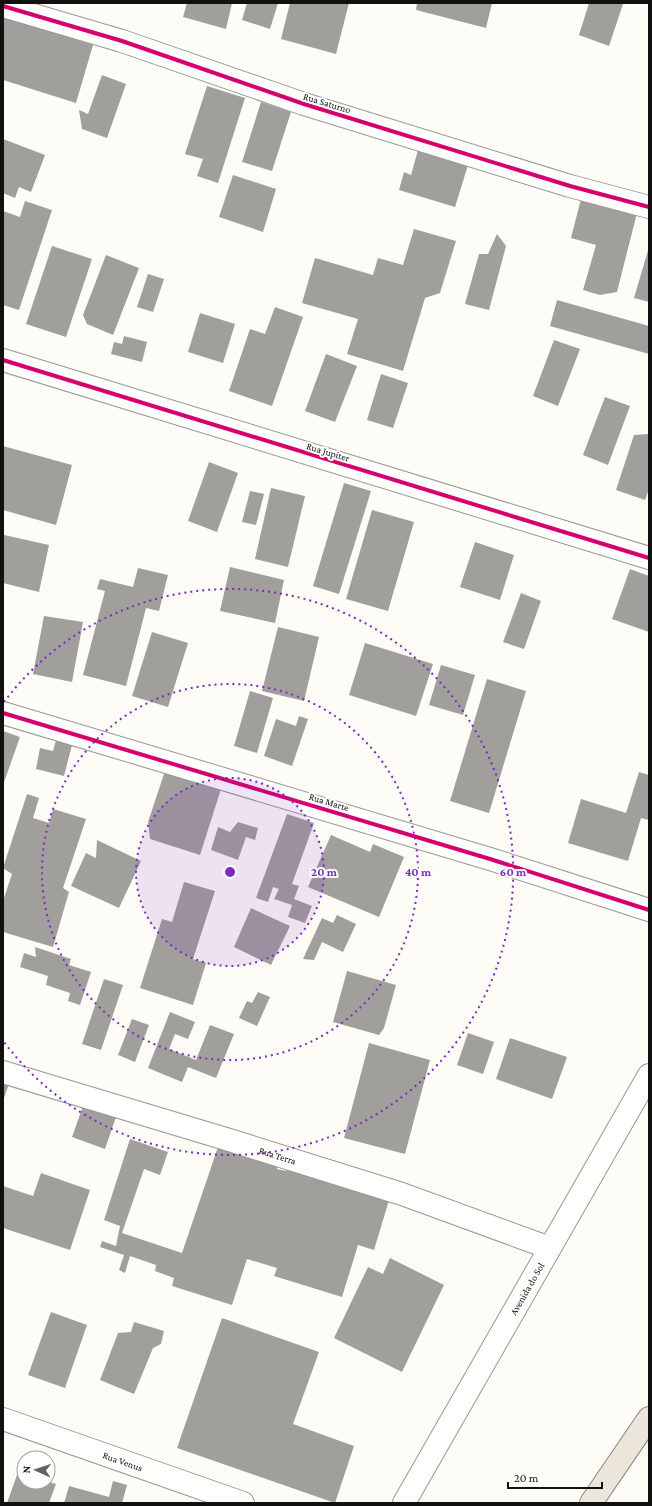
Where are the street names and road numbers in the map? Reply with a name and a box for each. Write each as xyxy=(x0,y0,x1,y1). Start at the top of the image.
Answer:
street label: Rua Saturno xyxy=(302,91,352,115)
street label: Rua Jupiter xyxy=(305,440,351,464)
street label: Rua Marte xyxy=(308,791,351,813)
street label: Rua Terra xyxy=(258,1144,298,1166)
street label: Avenida do Sol xyxy=(507,1260,546,1317)
street label: Rua Venus xyxy=(101,1449,144,1473)

